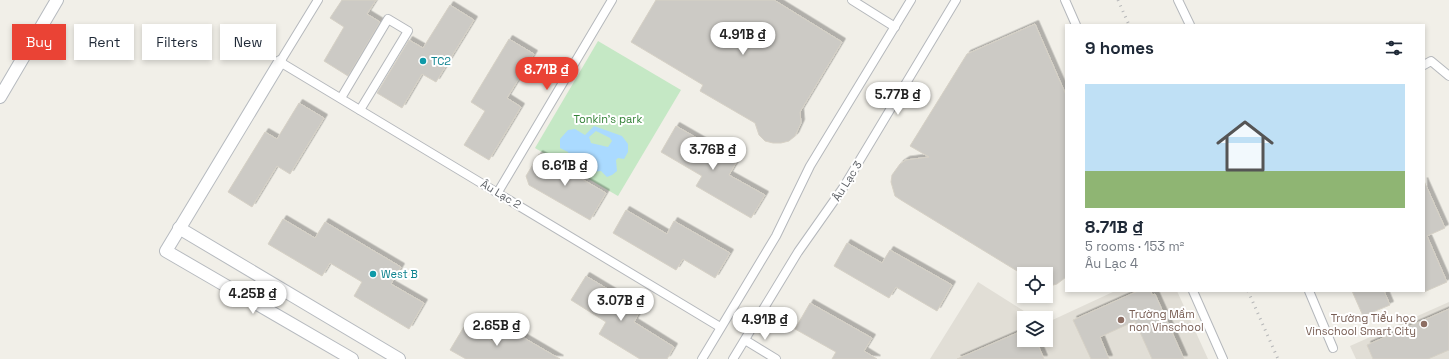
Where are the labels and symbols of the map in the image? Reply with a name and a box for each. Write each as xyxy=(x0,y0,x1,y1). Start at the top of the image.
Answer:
pin: 4.91B ₫ xyxy=(706,22,780,56)
place label: TC2 xyxy=(431,54,451,68)
marker: TC2 xyxy=(418,56,428,66)
pin: 8.71B ₫ xyxy=(510,57,584,91)
pin: 5.77B ₫ xyxy=(861,82,935,116)
park label: Tonkin's park xyxy=(574,112,642,126)
pin: 3.76B ₫ xyxy=(676,137,750,171)
pin: 6.61B ₫ xyxy=(528,153,602,187)
street label: Âu Lạc 3 xyxy=(829,158,865,204)
street label: Âu Lạc 2 xyxy=(478,176,524,212)
place label: West B xyxy=(381,267,418,281)
marker: West B xyxy=(368,269,378,279)
pin: 4.25B ₫ xyxy=(216,281,290,315)
pin: 3.07B ₫ xyxy=(584,288,658,322)
pin: 4.91B ₫ xyxy=(728,307,802,341)
place label: Trường Mầm non Vinschool xyxy=(1129,307,1204,334)
place label: Trường Tiểu học Vinschool Smart City xyxy=(1305,311,1416,338)
pin: 2.65B ₫ xyxy=(460,313,534,347)
marker: Trường Mầm non Vinschool xyxy=(1116,315,1126,325)
marker: Trường Tiểu học Vinschool Smart City xyxy=(1419,319,1429,329)

